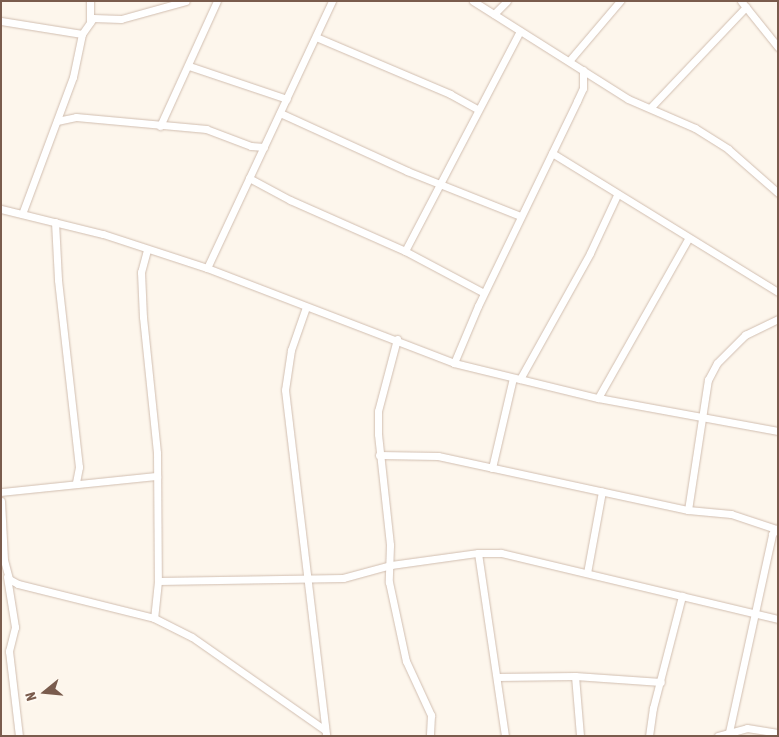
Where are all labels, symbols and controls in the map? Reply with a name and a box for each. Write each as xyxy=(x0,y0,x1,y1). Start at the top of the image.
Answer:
north arrow xyxy=(20,667,70,717)
text: N xyxy=(22,690,40,703)

